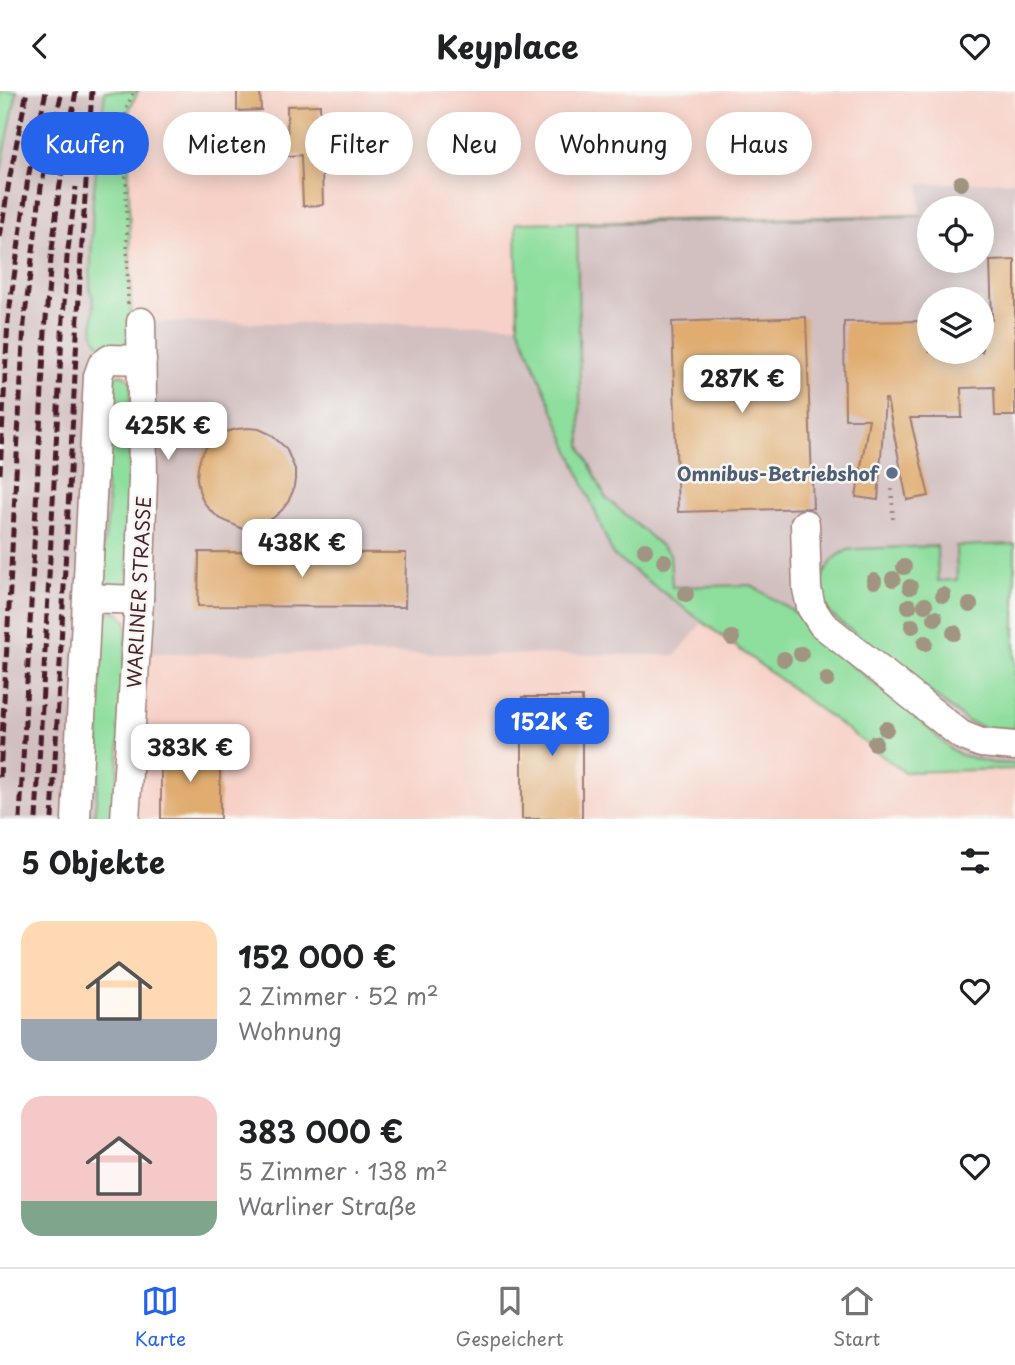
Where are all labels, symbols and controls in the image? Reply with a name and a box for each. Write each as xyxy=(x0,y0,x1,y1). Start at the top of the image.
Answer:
text: Keyplace xyxy=(436,22,579,70)
icon: back xyxy=(21,27,59,65)
icon: heart xyxy=(956,27,994,65)
chip: Kaufen xyxy=(21,112,149,175)
chip: Mieten xyxy=(163,112,291,175)
chip: Filter xyxy=(305,112,413,175)
chip: Neu xyxy=(427,112,521,175)
chip: Wohnung xyxy=(535,112,692,175)
chip: Haus xyxy=(706,112,812,175)
map controls xyxy=(917,196,994,364)
button: locate xyxy=(917,196,994,273)
button: layers xyxy=(917,287,994,364)
pin: 287K € xyxy=(685,355,799,415)
text: 287K € xyxy=(699,360,785,395)
pin: 425K € xyxy=(111,403,225,462)
text: 425K € xyxy=(125,407,211,442)
place label: Omnibus-Betriebshof xyxy=(677,459,879,487)
marker: Omnibus-Betriebshof xyxy=(884,465,900,481)
street label: WARLINER STRASSE xyxy=(119,495,157,689)
pin: 438K € xyxy=(245,519,359,579)
text: 438K € xyxy=(258,524,346,559)
pin: 152K € xyxy=(495,699,609,758)
text: 152K € xyxy=(511,703,593,738)
pin: 383K € xyxy=(133,725,247,784)
text: 383K € xyxy=(147,729,233,764)
text: 5 Objekte xyxy=(21,839,165,884)
icon: filters xyxy=(956,842,994,880)
text: 152 000 € xyxy=(238,933,396,978)
icon: home xyxy=(77,949,161,1033)
icon: heart xyxy=(956,972,994,1010)
text: 2 Zimmer · 52 m² xyxy=(238,978,439,1013)
text: Wohnung xyxy=(238,1013,342,1048)
text: 383 000 € xyxy=(238,1108,403,1153)
icon: home xyxy=(77,1124,161,1208)
icon: heart xyxy=(956,1147,994,1185)
text: 5 Zimmer · 138 m² xyxy=(238,1153,448,1188)
text: Warliner Straße xyxy=(238,1188,416,1223)
tab: Karte xyxy=(135,1282,186,1352)
tab: Gespeichert xyxy=(456,1282,564,1352)
tab: Start xyxy=(833,1282,880,1352)

